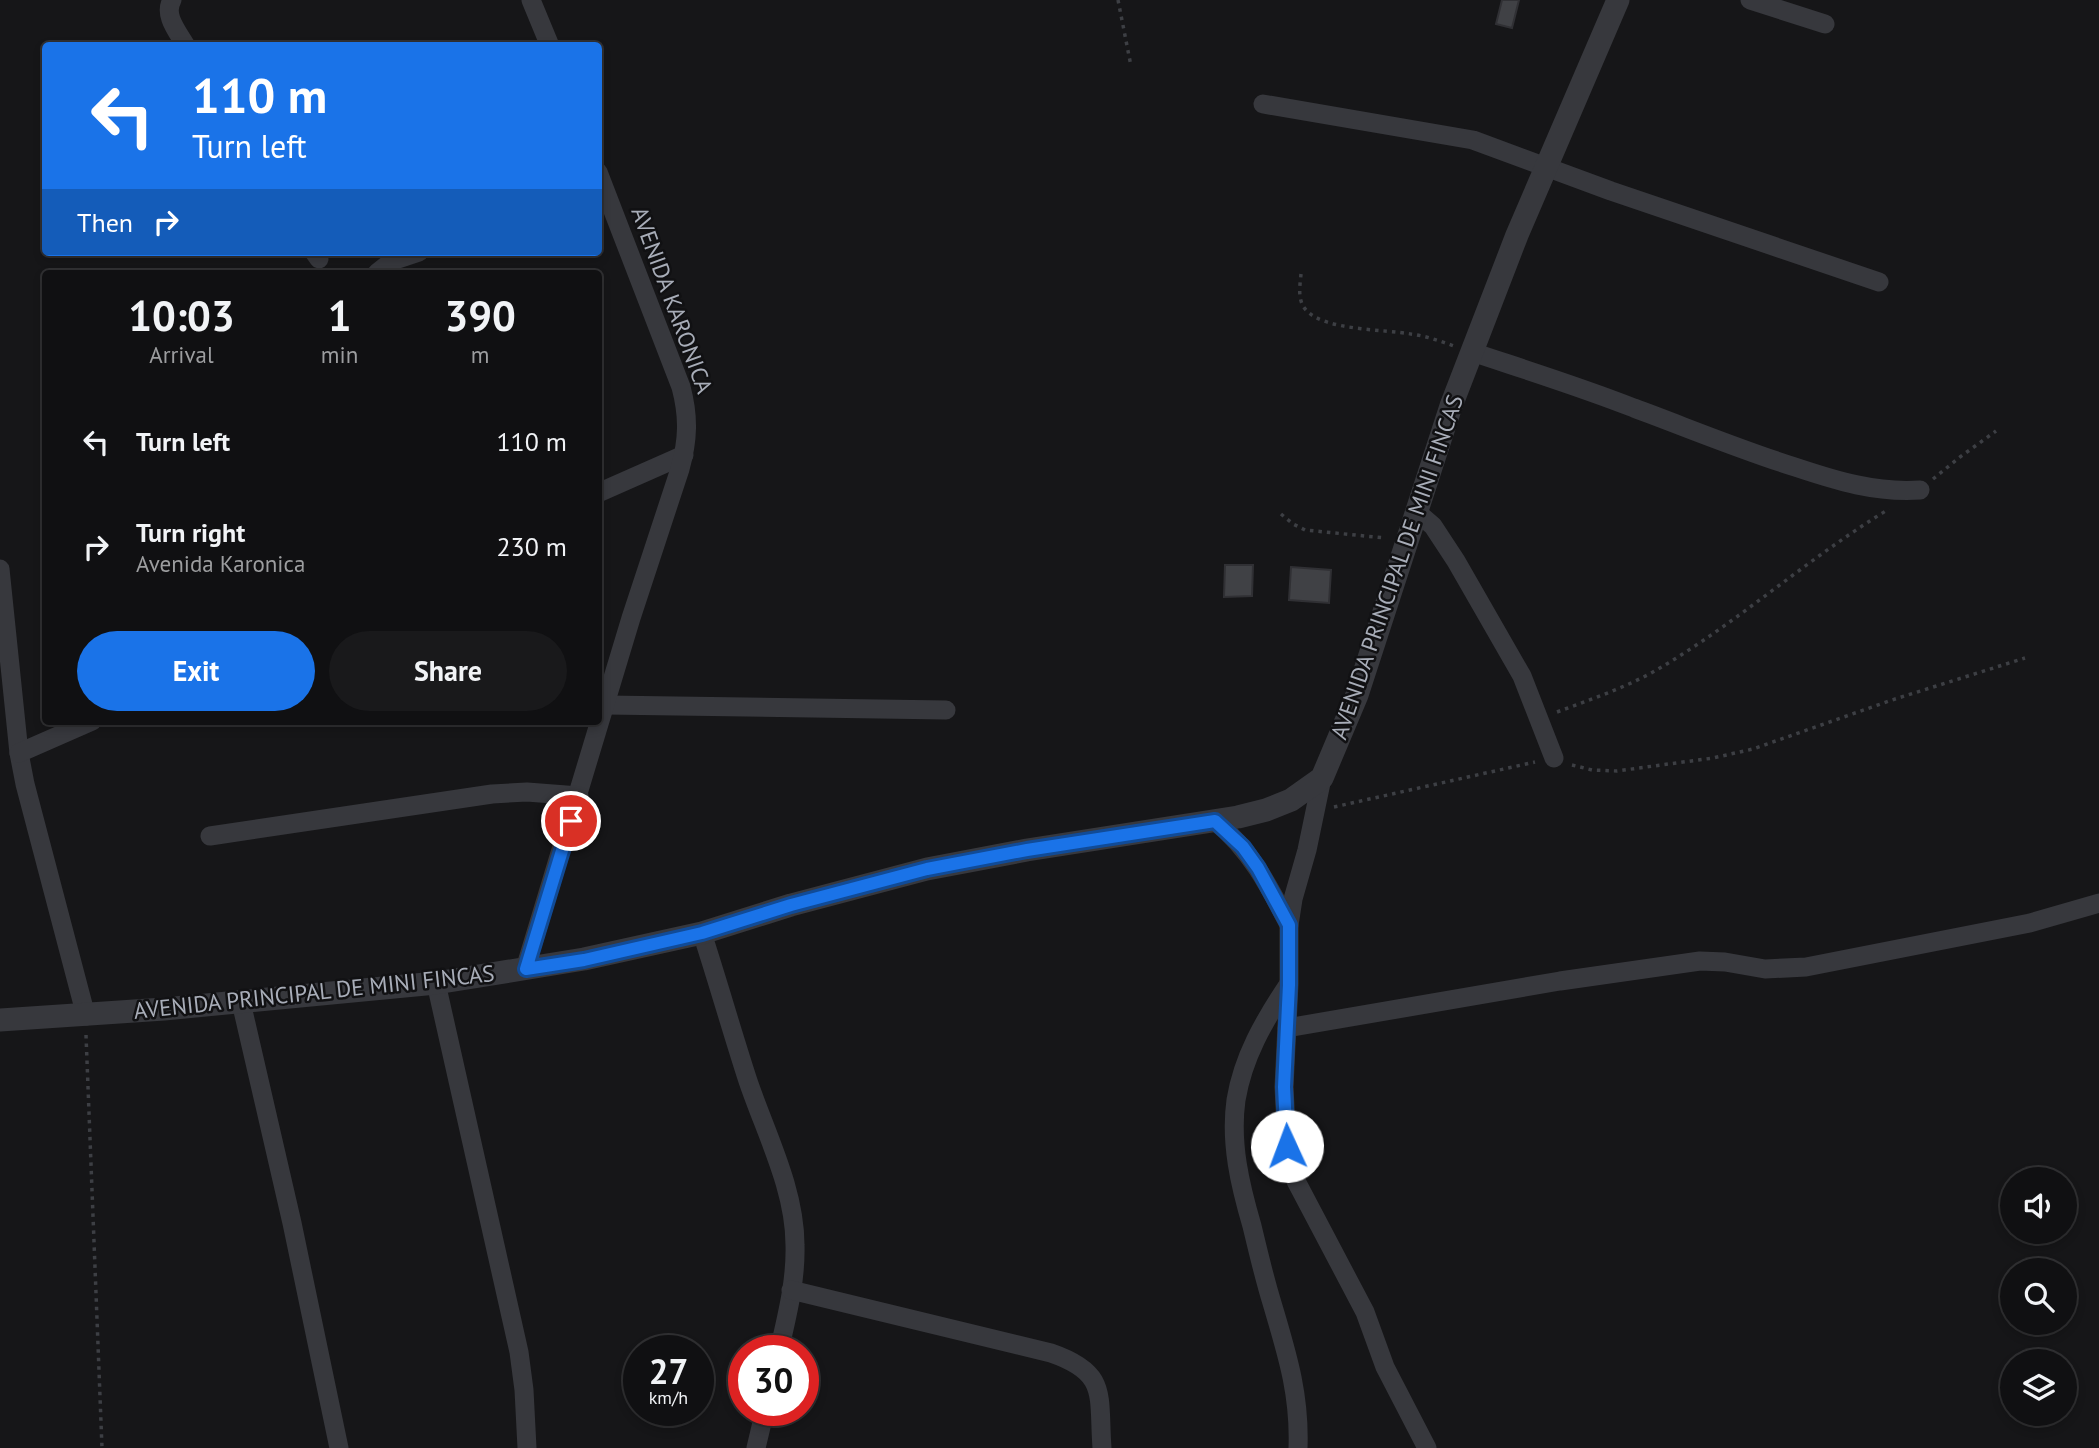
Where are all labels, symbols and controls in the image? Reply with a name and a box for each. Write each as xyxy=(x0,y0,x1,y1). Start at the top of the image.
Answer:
text: 110 m xyxy=(192,63,327,127)
icon: left xyxy=(77,70,168,161)
text: Turn left xyxy=(192,125,307,167)
icon: right xyxy=(147,203,185,241)
street label: AVENIDA KARONICA xyxy=(625,203,720,398)
text: Then xyxy=(77,206,133,239)
text: 10:03 xyxy=(128,288,235,343)
text: 1 xyxy=(328,288,351,343)
text: 390 xyxy=(444,288,516,343)
text: Arrival xyxy=(149,340,214,369)
text: min xyxy=(321,340,358,369)
text: m xyxy=(471,340,489,369)
street label: AVENIDA PRINCIPAL DE MINI FINCAS xyxy=(1324,391,1469,743)
icon: left xyxy=(77,423,115,461)
text: Turn left xyxy=(136,425,230,458)
text: 110 m xyxy=(496,425,567,458)
text: Turn right xyxy=(136,516,245,549)
icon: right xyxy=(77,528,115,566)
text: 230 m xyxy=(496,530,567,563)
text: Avenida Karonica xyxy=(136,549,305,578)
button: Exit xyxy=(77,631,315,711)
button: Share xyxy=(329,631,567,711)
pin xyxy=(541,791,601,851)
icon: arrive xyxy=(552,802,590,840)
street label: AVENIDA PRINCIPAL DE MINI FINCAS xyxy=(132,958,496,1025)
position arrow xyxy=(1250,1109,1324,1183)
map controls xyxy=(2000,1167,2077,1426)
button: sound xyxy=(2000,1167,2077,1244)
button: search xyxy=(2000,1258,2077,1335)
speed limit sign: 30 xyxy=(728,1335,819,1426)
text: 27 xyxy=(649,1348,688,1394)
button: layers xyxy=(2000,1349,2077,1426)
text: km/h xyxy=(649,1386,688,1409)

